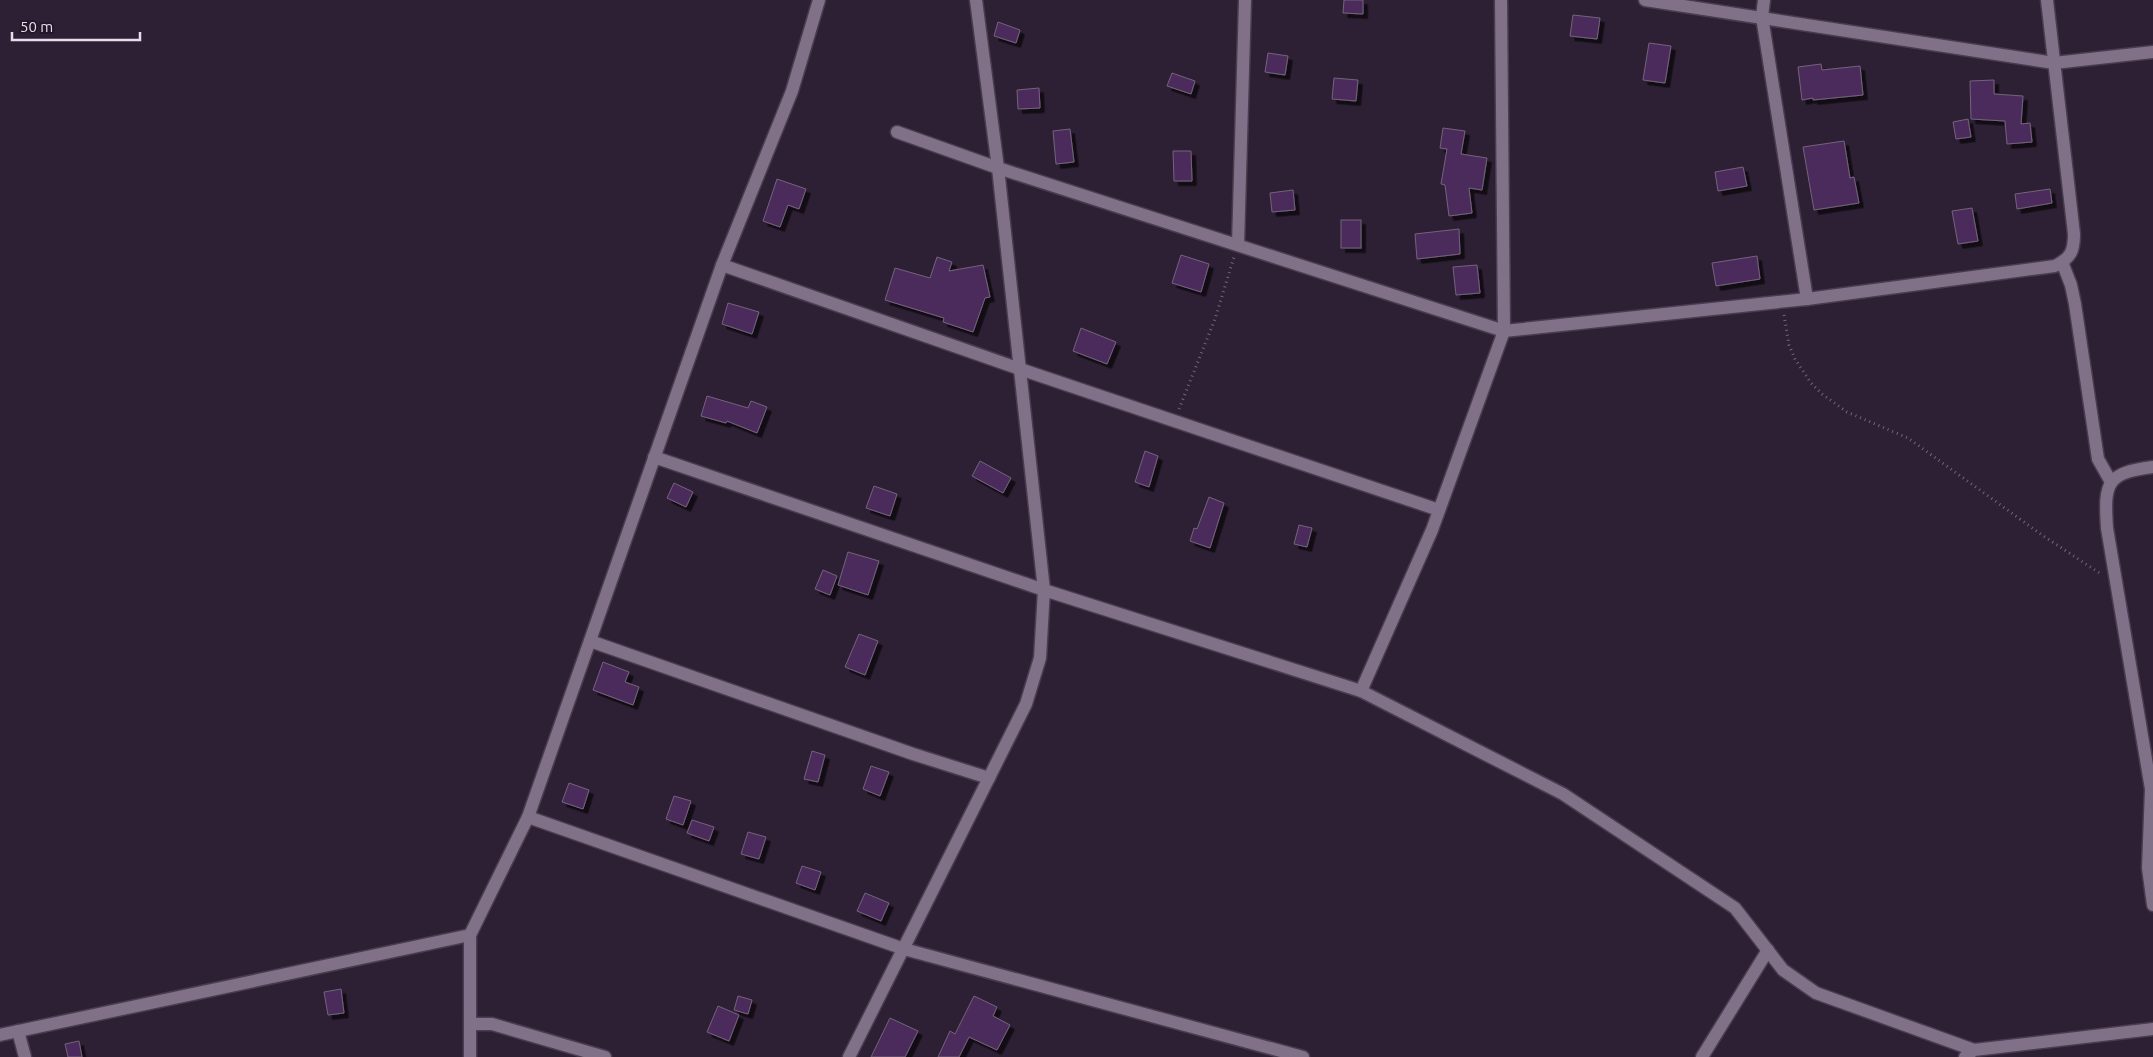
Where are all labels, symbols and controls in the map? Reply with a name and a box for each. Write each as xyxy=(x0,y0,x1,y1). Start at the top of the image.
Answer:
scale bar xyxy=(12,10,140,42)
text: 50 m xyxy=(20,18,53,35)

